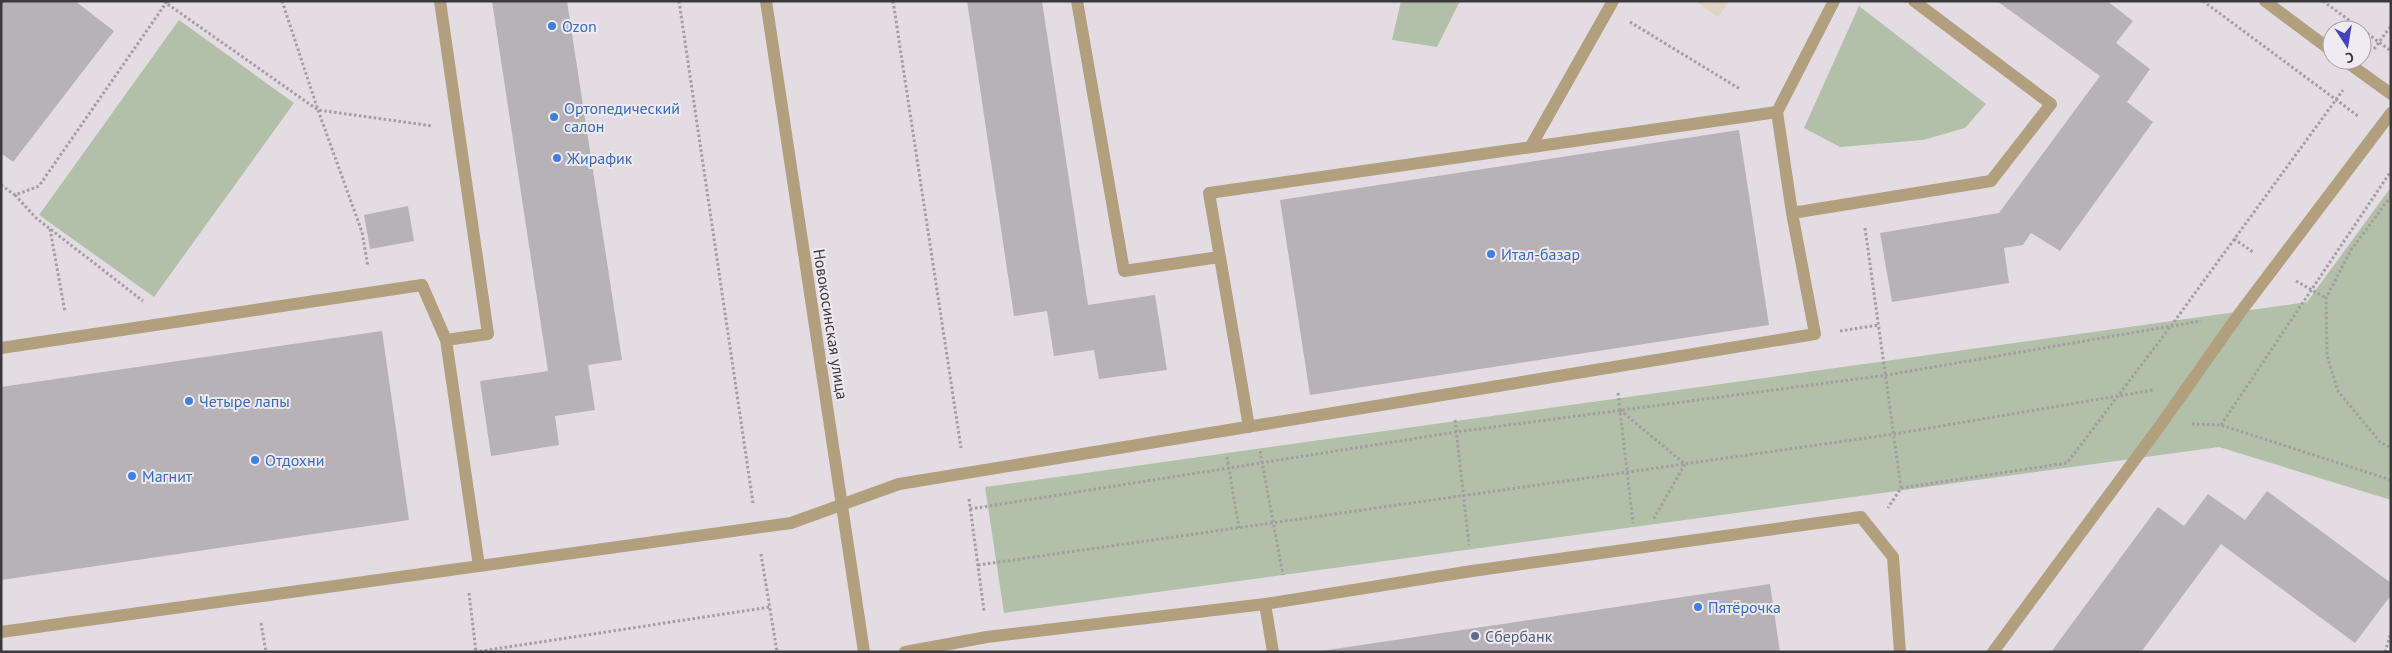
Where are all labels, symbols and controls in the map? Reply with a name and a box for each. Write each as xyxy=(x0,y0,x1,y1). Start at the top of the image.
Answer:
place label: Ozon xyxy=(562,16,597,36)
marker: Ozon xyxy=(546,20,558,32)
north arrow xyxy=(2322,20,2372,70)
text: С xyxy=(2344,48,2355,67)
place label: Ортопедический салон xyxy=(564,98,680,136)
marker: Ортопедический салон xyxy=(548,111,560,123)
place label: Жирафик xyxy=(566,148,633,168)
marker: Жирафик xyxy=(551,152,563,164)
place label: Итал-базар xyxy=(1501,244,1580,264)
street label: Новокосинская улица xyxy=(809,247,853,401)
marker: Итал-базар xyxy=(1485,248,1497,260)
place label: Четыре лапы xyxy=(199,391,290,411)
marker: Четыре лапы xyxy=(183,395,195,407)
place label: Отдохни xyxy=(265,450,324,470)
marker: Отдохни xyxy=(249,454,261,466)
place label: Магнит xyxy=(142,466,193,486)
marker: Магнит xyxy=(126,470,138,482)
place label: Пятёрочка xyxy=(1708,597,1781,617)
marker: Пятёрочка xyxy=(1692,601,1704,613)
place label: Сбербанк xyxy=(1485,626,1553,646)
marker: Сбербанк xyxy=(1469,630,1481,642)

